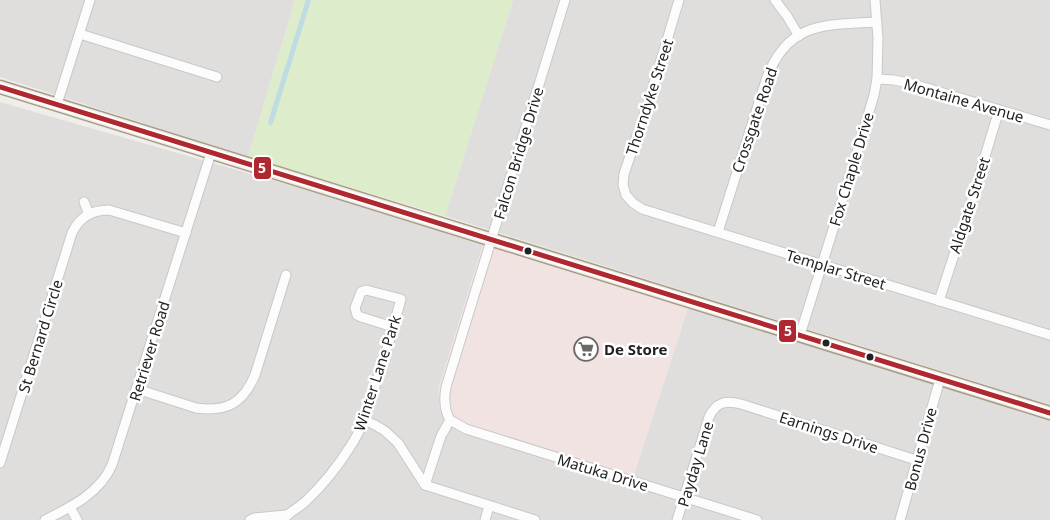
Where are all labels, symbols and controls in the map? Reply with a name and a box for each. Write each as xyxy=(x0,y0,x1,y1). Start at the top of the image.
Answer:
street label: Thorndyke Street xyxy=(621,36,677,158)
street label: Crossgate Road xyxy=(727,65,781,175)
street label: Montaine Avenue xyxy=(902,73,1026,127)
street label: Falcon Bridge Drive xyxy=(488,84,548,222)
street label: Fox Chaple Drive xyxy=(824,110,878,228)
street label: Aldgate Street xyxy=(944,154,994,256)
line badge: 5 xyxy=(253,156,272,180)
text: 5 xyxy=(258,158,266,177)
street label: Templar Street xyxy=(784,244,889,294)
unlabelled marker xyxy=(523,246,533,256)
street label: St Bernard Circle xyxy=(13,277,67,395)
street label: Retriever Road xyxy=(124,299,174,403)
street label: Winter Lane Park xyxy=(349,313,405,433)
line badge: 5 xyxy=(778,319,797,343)
text: 5 xyxy=(784,321,792,340)
supermarket icon: De Store xyxy=(573,336,599,362)
unlabelled marker xyxy=(821,338,831,348)
place label: De Store xyxy=(604,339,667,359)
unlabelled marker xyxy=(865,352,875,362)
street label: Bonus Drive xyxy=(899,405,941,493)
street label: Earnings Drive xyxy=(777,407,881,457)
street label: Payday Lane xyxy=(673,419,717,509)
street label: Matuka Drive xyxy=(555,449,651,495)

